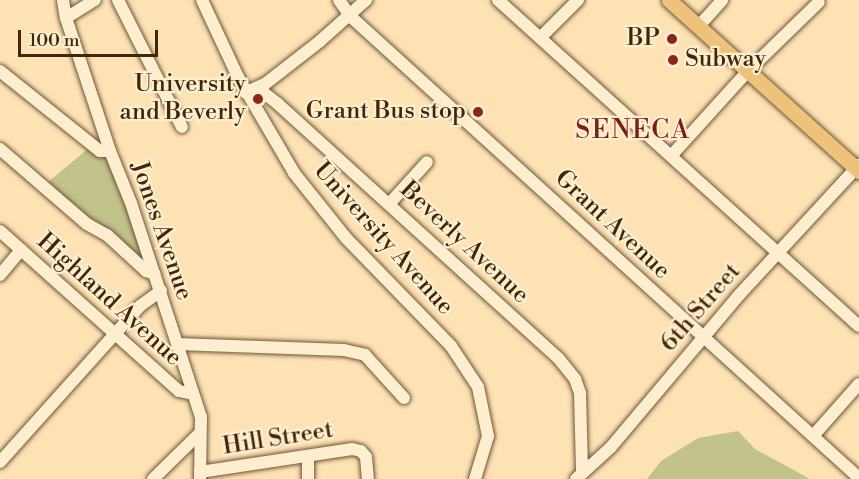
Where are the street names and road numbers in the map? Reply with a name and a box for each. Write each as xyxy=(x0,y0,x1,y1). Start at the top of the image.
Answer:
street label: University Avenue xyxy=(307,157,459,321)
street label: Jones Avenue xyxy=(124,158,198,304)
street label: Grant Avenue xyxy=(548,164,676,286)
street label: Beverly Avenue xyxy=(394,176,534,310)
street label: Highland Avenue xyxy=(31,227,187,373)
street label: 6th Street xyxy=(655,258,747,358)
street label: Hill Street xyxy=(221,416,335,462)

